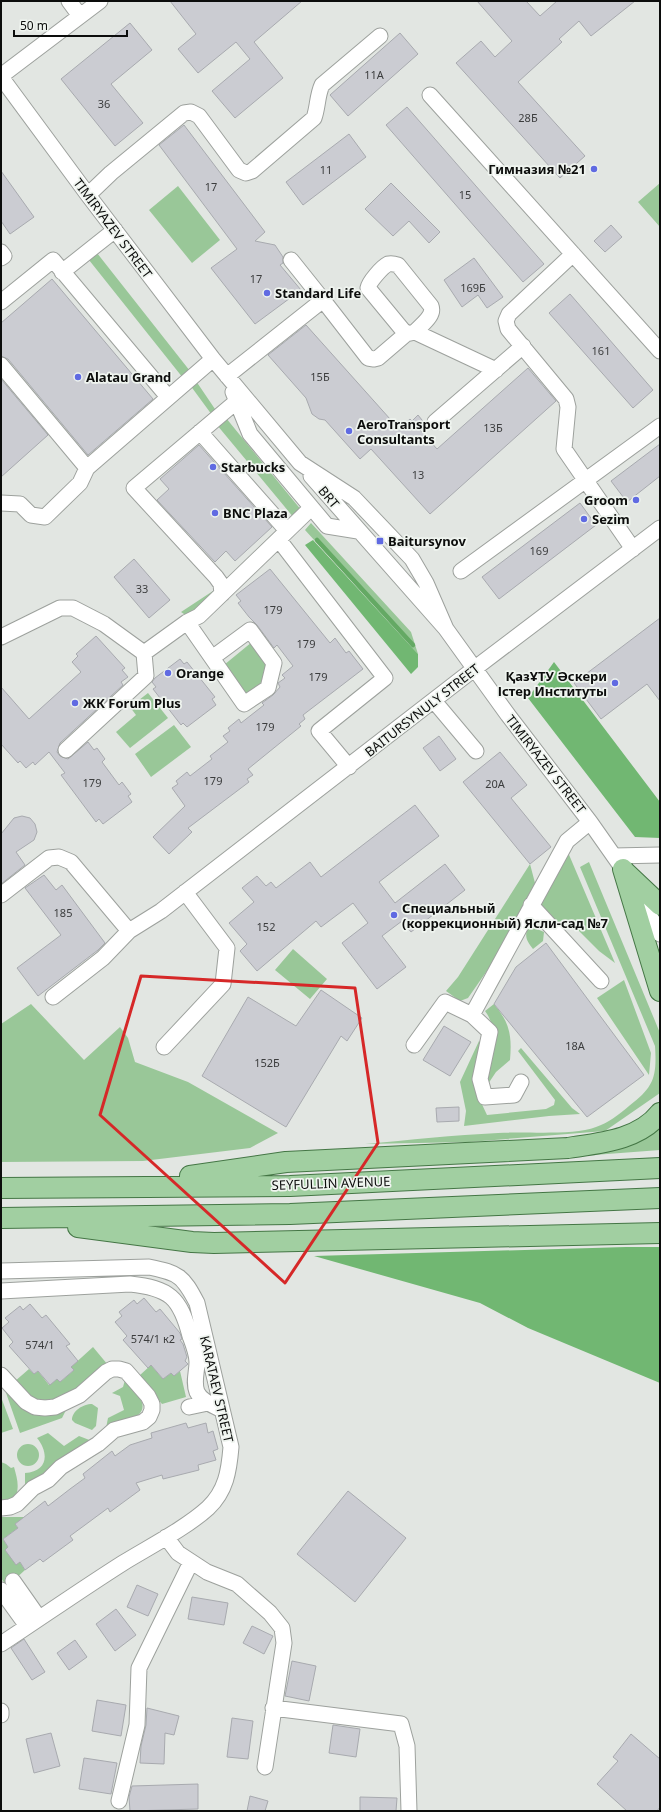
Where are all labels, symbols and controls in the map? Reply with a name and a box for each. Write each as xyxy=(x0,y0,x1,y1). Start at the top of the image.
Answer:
scale bar xyxy=(14,12,127,38)
text: 50 m xyxy=(20,17,48,34)
house number: 11А xyxy=(364,67,385,82)
house number: 36 xyxy=(98,96,110,111)
house number: 28Б xyxy=(518,110,538,125)
place label: Гимназия №21 xyxy=(488,160,586,178)
house number: 11 xyxy=(320,162,332,177)
marker: Гимназия №21 xyxy=(589,164,599,174)
street label: TIMIRYAZEV STREET xyxy=(69,174,157,282)
house number: 17 xyxy=(205,179,217,194)
house number: 15 xyxy=(459,187,471,202)
house number: 17 xyxy=(250,271,262,286)
house number: 169Б xyxy=(460,280,486,295)
place label: Standard Life xyxy=(275,284,361,302)
marker: Standard Life xyxy=(262,288,272,298)
house number: 161 xyxy=(592,343,610,358)
place label: Alatau Grand xyxy=(86,368,171,386)
house number: 15Б xyxy=(310,369,330,384)
marker: Alatau Grand xyxy=(73,372,83,382)
place label: AeroTransport Consultants xyxy=(357,415,451,448)
house number: 13Б xyxy=(483,420,503,435)
marker: AeroTransport Consultants xyxy=(344,426,354,436)
place label: Starbucks xyxy=(221,458,285,476)
marker: Starbucks xyxy=(208,462,218,472)
house number: 13 xyxy=(412,467,424,482)
street label: BRT xyxy=(314,482,344,512)
place label: Groom xyxy=(584,491,628,509)
marker: Groom xyxy=(631,495,641,505)
place label: BNC Plaza xyxy=(223,504,288,522)
marker: BNC Plaza xyxy=(210,508,220,518)
place label: Sezim xyxy=(592,510,630,528)
marker: Sezim xyxy=(579,514,589,524)
place label: Baitursynov xyxy=(388,532,466,550)
marker: Baitursynov xyxy=(375,536,385,546)
house number: 169 xyxy=(530,543,548,558)
house number: 33 xyxy=(136,581,148,596)
house number: 179 xyxy=(264,602,282,617)
house number: 179 xyxy=(297,636,315,651)
street label: BAITURSYNULY STREET xyxy=(361,659,484,761)
place label: Orange xyxy=(176,664,224,682)
place label: ҚазҰТУ Әскери Істер Институты xyxy=(498,667,607,700)
marker: Orange xyxy=(163,668,173,678)
house number: 179 xyxy=(309,669,327,684)
marker: ҚазҰТУ Әскери Істер Институты xyxy=(610,678,620,688)
place label: ЖК Forum Plus xyxy=(83,694,181,712)
marker: ЖК Forum Plus xyxy=(70,698,80,708)
street label: TIMIRYAZEV STREET xyxy=(502,711,591,818)
house number: 179 xyxy=(256,719,274,734)
house number: 179 xyxy=(204,773,222,788)
house number: 179 xyxy=(83,775,101,790)
house number: 20А xyxy=(485,776,506,791)
place label: Специальный (коррекционный) Ясли-сад №7 xyxy=(402,899,608,932)
house number: 185 xyxy=(54,905,72,920)
marker: Специальный (коррекционный) Ясли-сад №7 xyxy=(389,910,399,920)
house number: 152 xyxy=(257,919,275,934)
house number: 18А xyxy=(565,1038,586,1053)
house number: 152Б xyxy=(254,1055,280,1070)
street label: SEYFULLIN AVENUE xyxy=(271,1172,391,1194)
house number: 574/1 к2 xyxy=(131,1331,175,1346)
street label: KARATAEV STREET xyxy=(196,1334,238,1445)
house number: 574/1 xyxy=(25,1337,55,1352)

